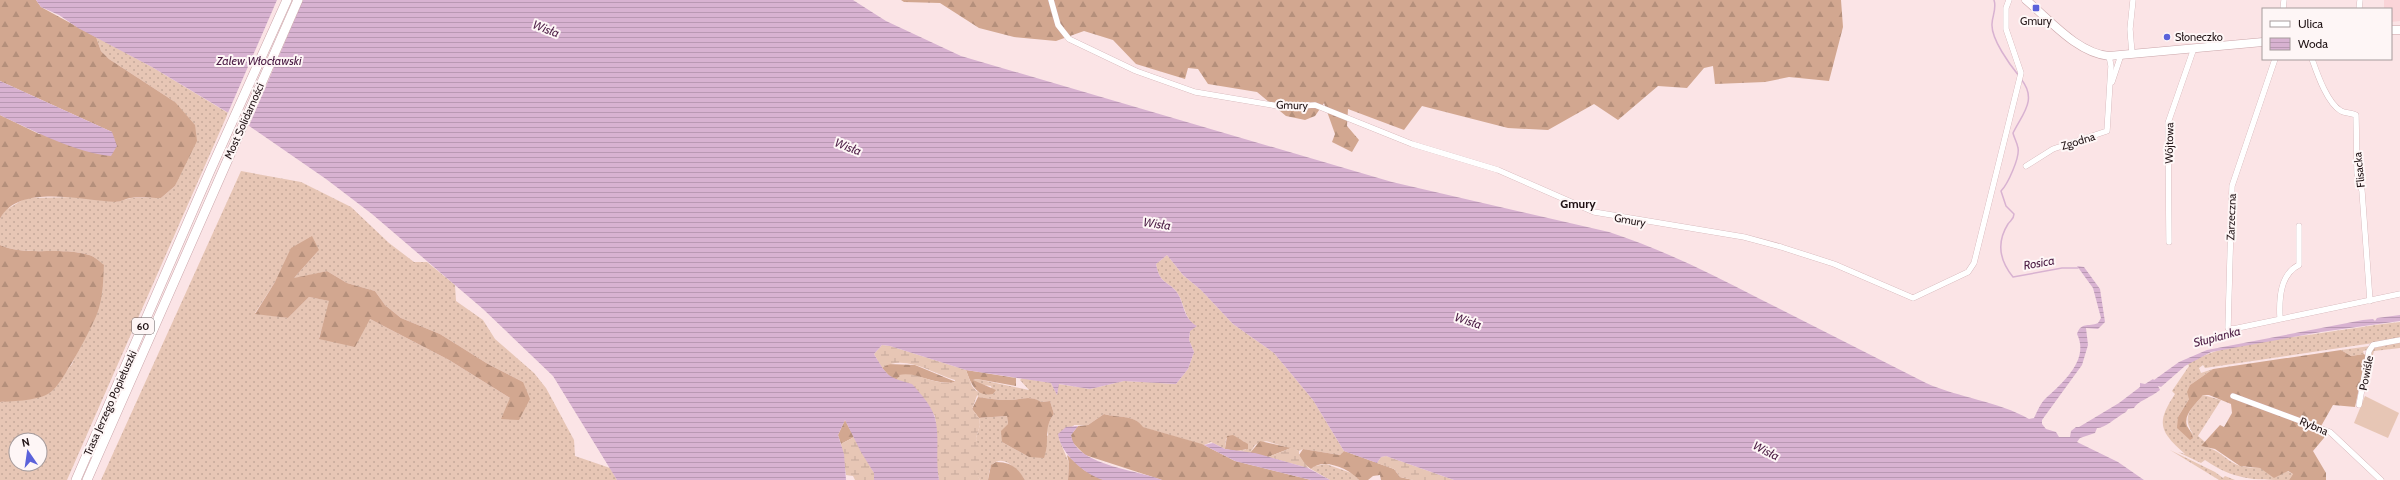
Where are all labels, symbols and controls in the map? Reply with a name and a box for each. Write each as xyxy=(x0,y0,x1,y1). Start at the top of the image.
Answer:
marker: Gmury xyxy=(2031,3,2041,13)
legend xyxy=(2262,8,2392,60)
place label: Gmury xyxy=(2020,14,2052,28)
text: Ulica xyxy=(2298,16,2323,31)
water label: Wisła xyxy=(531,17,562,40)
place label: Słoneczko xyxy=(2175,30,2223,44)
marker: Słoneczko xyxy=(2162,32,2172,42)
text: Woda xyxy=(2298,36,2328,51)
water label: Zalew Włocławski xyxy=(215,53,302,68)
street label: Most Solidarności xyxy=(221,81,267,161)
street label: Gmury xyxy=(1276,97,1309,113)
street label: Wójtowa xyxy=(2162,122,2176,164)
street label: Zgodna xyxy=(2059,129,2097,153)
water label: Wisła xyxy=(833,135,864,158)
street label: Flisacka xyxy=(2350,151,2368,188)
street label: Zarzeczna xyxy=(2223,193,2239,241)
district label: Gmury xyxy=(1560,196,1596,211)
street label: Gmury xyxy=(1613,210,1647,230)
water label: Wisła xyxy=(1142,214,1172,233)
water label: Rosica xyxy=(2022,252,2056,273)
water label: Wisła xyxy=(1453,309,1484,332)
road number: 60 xyxy=(132,318,154,334)
water label: Słupianka xyxy=(2192,323,2242,350)
street label: Trasa Jerzego Popiełuszki xyxy=(80,348,140,458)
street label: Powiśle xyxy=(2356,354,2376,392)
street label: Rybna xyxy=(2298,414,2331,439)
north arrow xyxy=(8,432,48,472)
text: N xyxy=(20,435,31,450)
water label: Wisła xyxy=(1751,438,1782,463)

